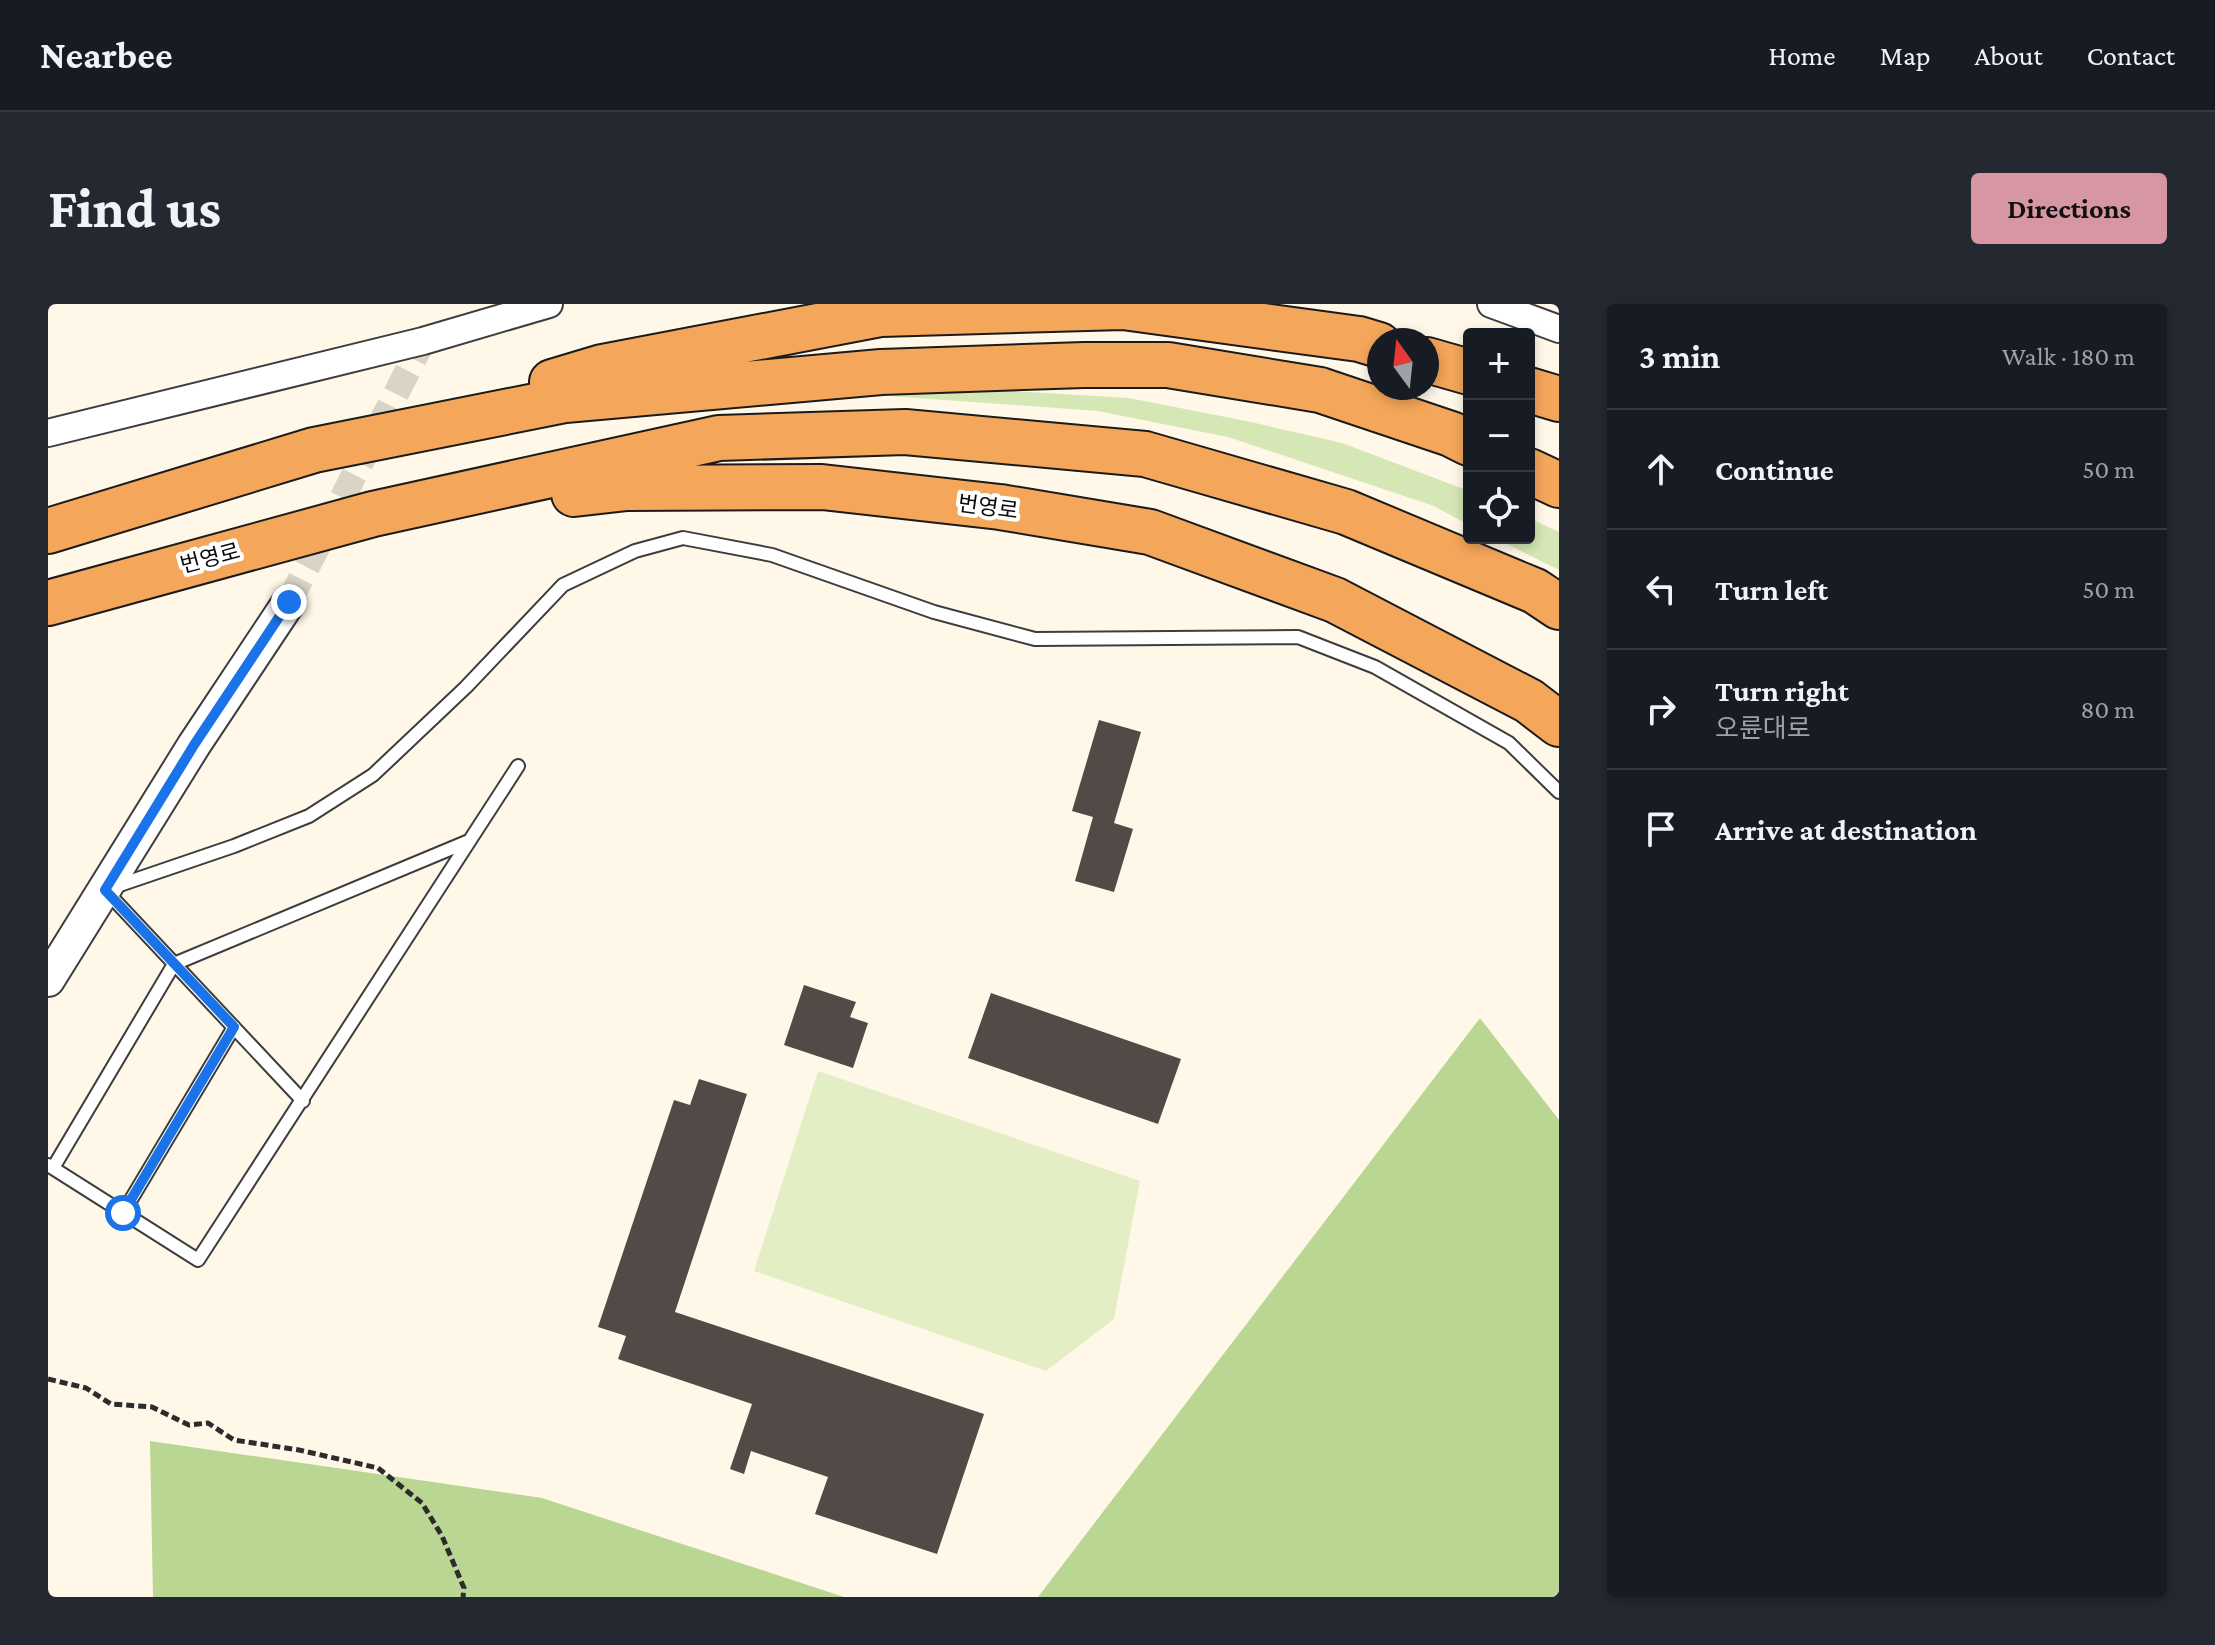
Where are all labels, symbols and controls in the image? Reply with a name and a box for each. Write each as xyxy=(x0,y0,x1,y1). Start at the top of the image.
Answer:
text: Nearbee xyxy=(40,34,173,76)
text: Home xyxy=(1769,40,1836,71)
text: Map xyxy=(1880,40,1931,71)
text: About xyxy=(1975,40,2043,71)
text: Contact xyxy=(2087,40,2175,71)
button: Directions xyxy=(1971,173,2167,244)
text: Find us xyxy=(48,177,221,239)
north arrow xyxy=(1367,328,1439,400)
map controls xyxy=(1463,328,1535,544)
button: + xyxy=(1463,328,1535,400)
text: 3 min xyxy=(1639,338,1720,375)
text: Walk · 180 m xyxy=(2002,342,2135,371)
button: − xyxy=(1463,400,1535,472)
icon: ahead xyxy=(1639,447,1683,491)
text: Continue xyxy=(1715,453,1834,486)
text: 50 m xyxy=(2082,455,2135,484)
button: locate xyxy=(1463,472,1535,544)
street label: 번영로 xyxy=(956,490,1020,524)
street label: 번영로 xyxy=(177,538,243,578)
icon: left xyxy=(1639,567,1683,611)
text: Turn left xyxy=(1715,573,1828,606)
text: 50 m xyxy=(2082,575,2135,604)
route end xyxy=(271,584,307,620)
text: Turn right xyxy=(1715,674,1849,707)
icon: right xyxy=(1639,687,1683,731)
text: 80 m xyxy=(2081,695,2135,724)
text: 오륜대로 xyxy=(1715,714,1811,743)
icon: arrive xyxy=(1639,807,1683,851)
text: Arrive at destination xyxy=(1715,813,1977,846)
route start xyxy=(105,1195,141,1231)

